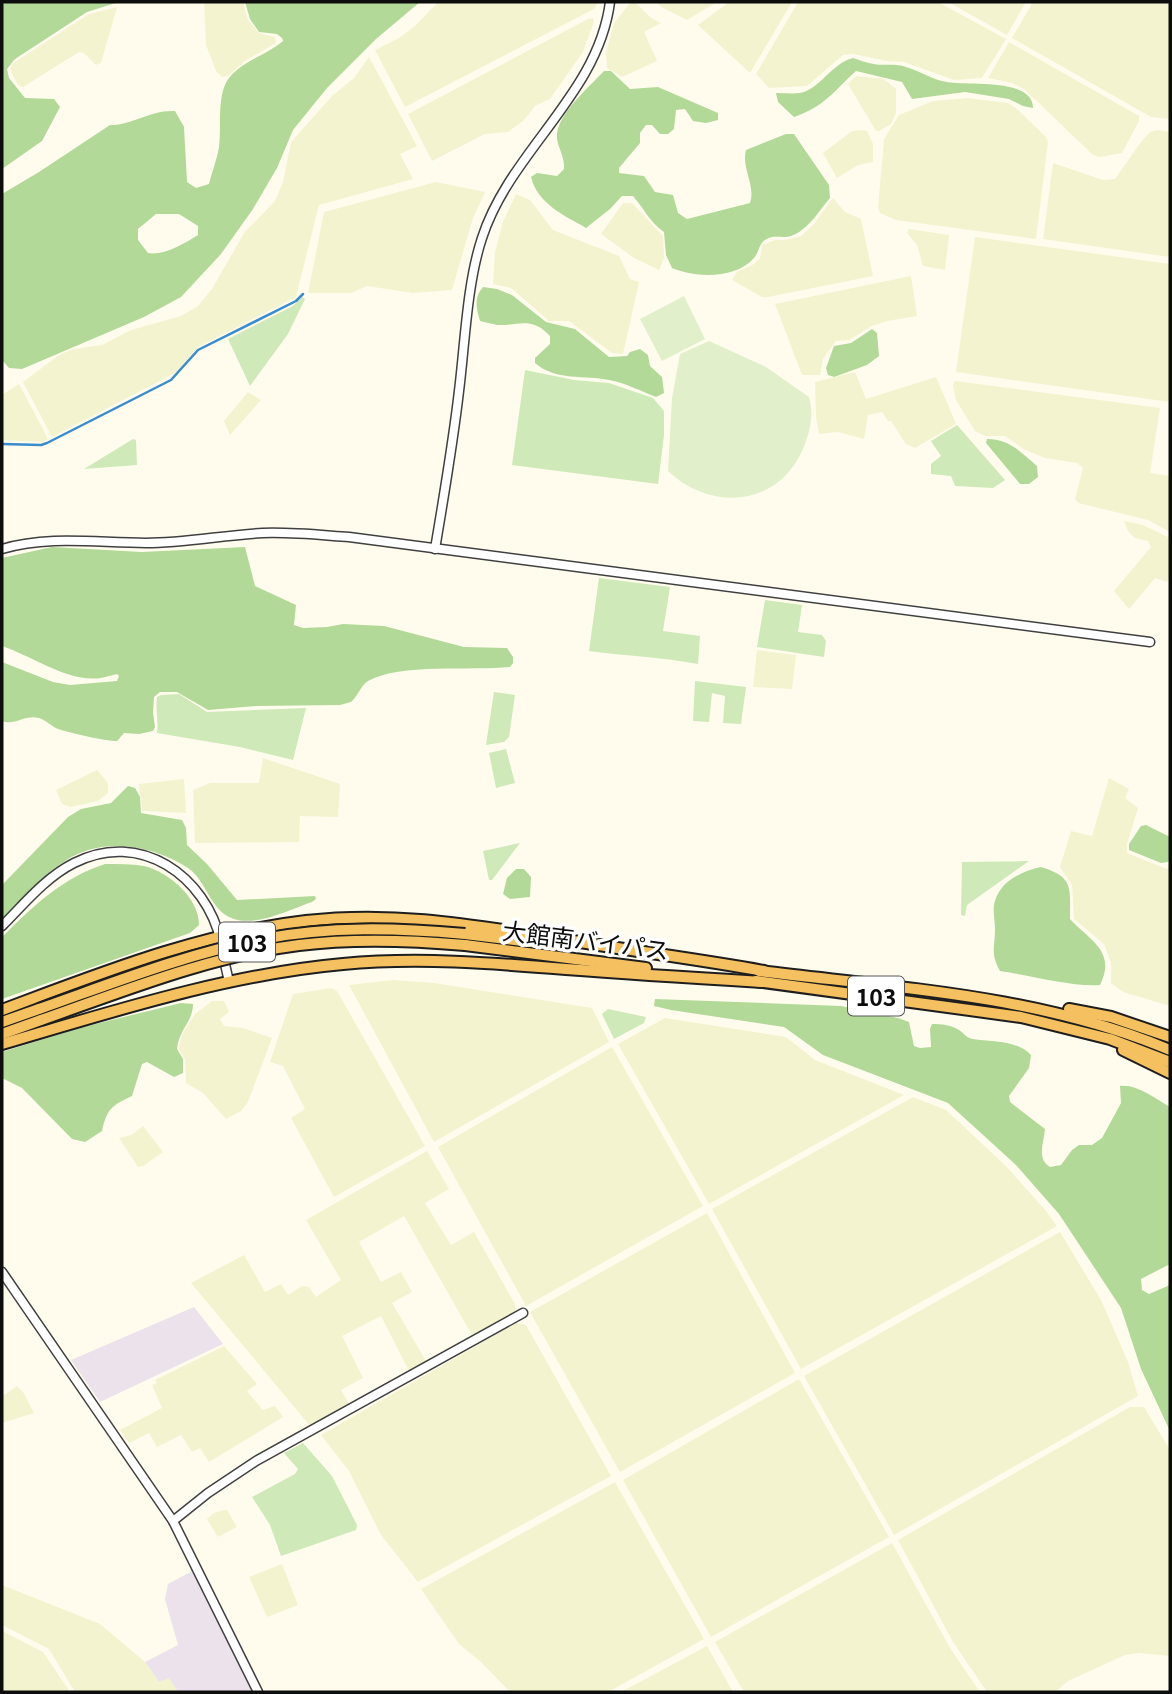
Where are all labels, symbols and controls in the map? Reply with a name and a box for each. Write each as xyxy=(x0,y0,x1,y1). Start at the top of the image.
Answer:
street label: 大館南バイパス xyxy=(501,911,671,967)
road number: 103 xyxy=(219,923,275,962)
road number: 103 xyxy=(848,976,904,1015)

